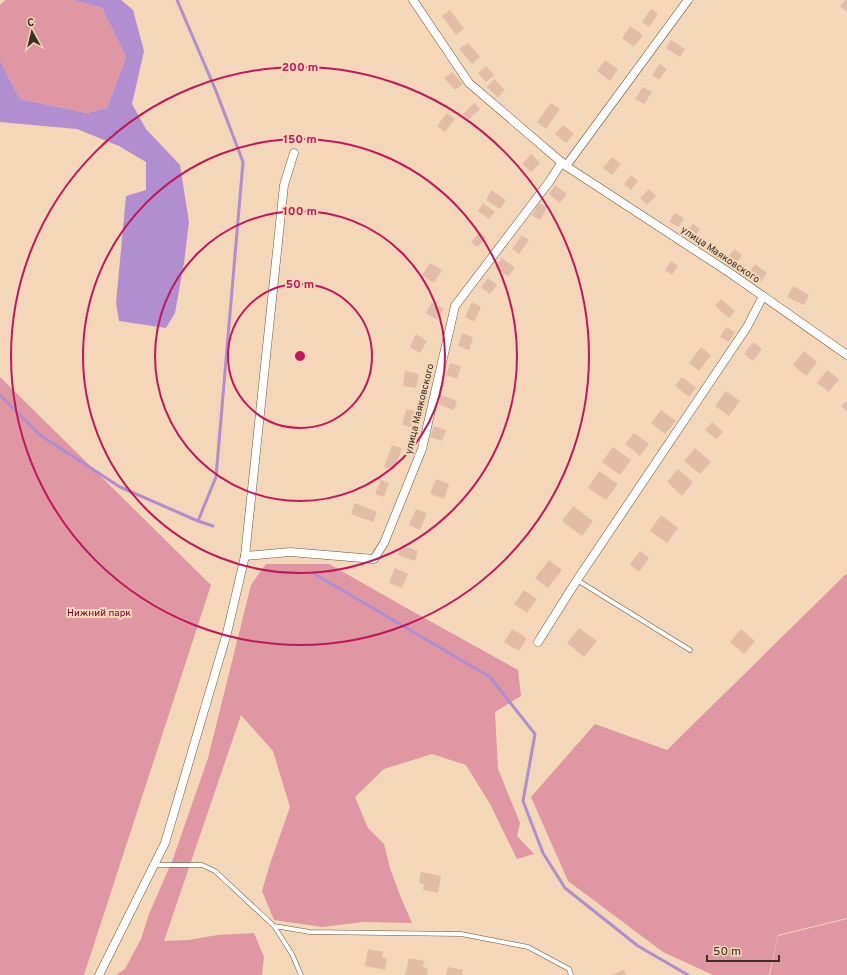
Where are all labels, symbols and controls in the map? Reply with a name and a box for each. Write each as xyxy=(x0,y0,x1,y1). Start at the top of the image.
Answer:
north arrow xyxy=(12,12,52,52)
text: С xyxy=(26,16,35,31)
text: 200 m xyxy=(282,60,318,76)
text: 150 m xyxy=(283,132,317,148)
text: 100 m xyxy=(283,204,317,220)
street label: улица Маяковского xyxy=(678,224,762,287)
text: 50 m xyxy=(286,277,314,293)
centre of rings xyxy=(293,349,307,363)
street label: улица Маяковского xyxy=(402,362,438,456)
park label: Нижний парк xyxy=(67,607,131,620)
scale bar xyxy=(707,937,779,963)
text: 50 m xyxy=(713,944,741,960)

